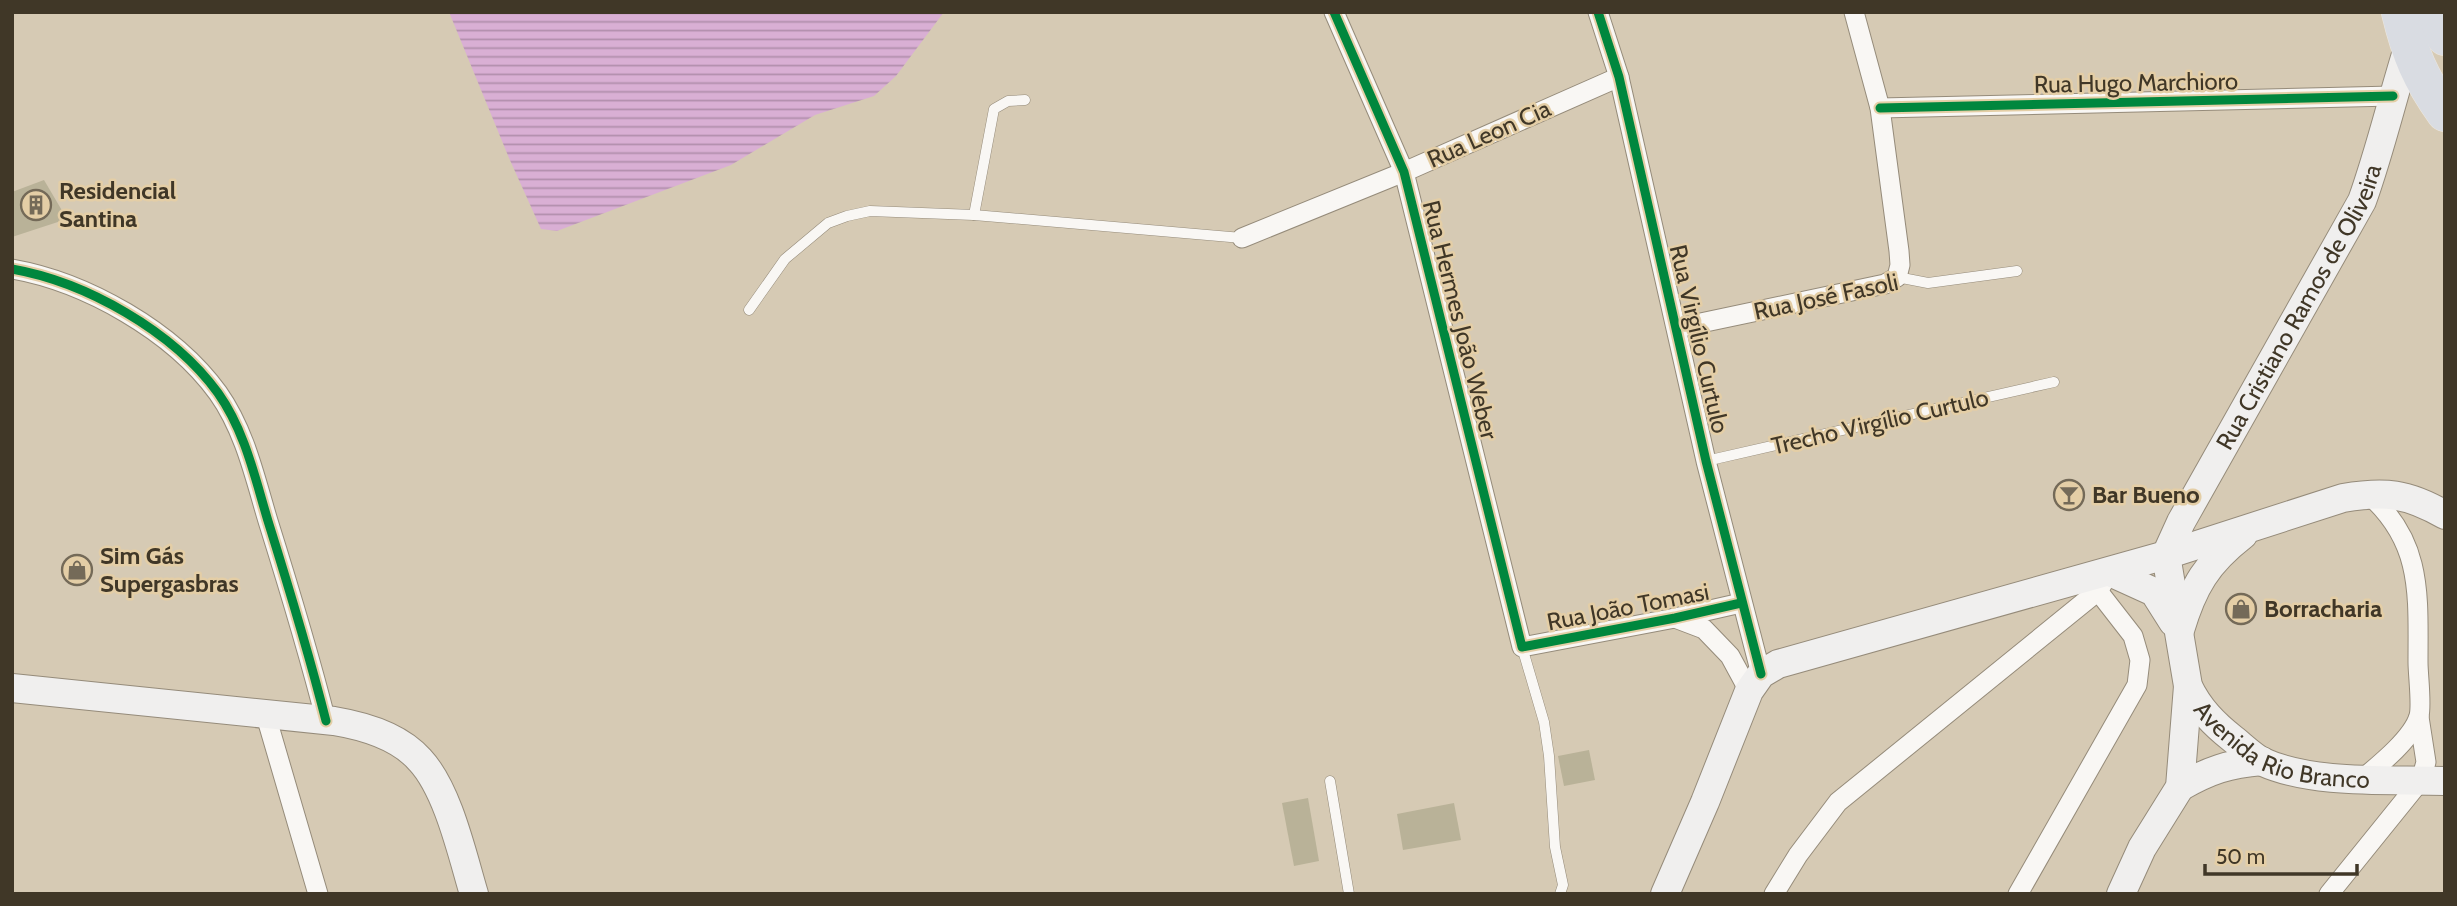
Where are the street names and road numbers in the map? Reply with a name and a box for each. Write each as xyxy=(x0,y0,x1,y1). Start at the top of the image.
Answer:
street label: Rua Hugo Marchioro xyxy=(2034,66,2238,99)
street label: Rua Leon Cia xyxy=(1423,93,1555,174)
street label: Rua Cristiano Ramos de Oliveira xyxy=(2210,160,2387,455)
street label: Rua Hermes João Weber xyxy=(1417,197,1504,443)
street label: Rua Virgílio Curtulo xyxy=(1664,242,1735,436)
street label: Rua José Fasoli xyxy=(1751,267,1901,326)
street label: Trecho Virgílio Curtulo xyxy=(1769,382,1991,461)
street label: Rua João Tomasi xyxy=(1544,577,1711,636)
street label: Avenida Rio Branco xyxy=(2188,695,2370,794)

